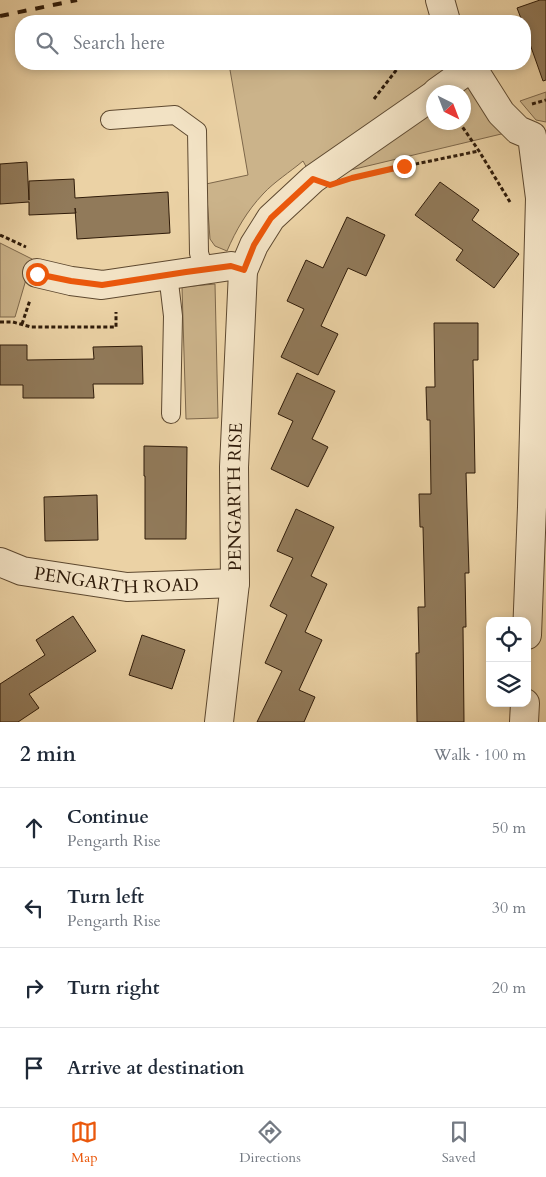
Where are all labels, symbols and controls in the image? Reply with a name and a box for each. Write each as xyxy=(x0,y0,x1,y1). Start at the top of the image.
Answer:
search box xyxy=(15,15,531,70)
icon: search xyxy=(33,29,61,57)
text: Search here xyxy=(73,30,165,56)
north arrow xyxy=(426,85,471,130)
route end xyxy=(393,155,416,178)
route start xyxy=(26,263,49,286)
street label: PENGARTH RISE xyxy=(222,422,249,571)
street label: PENGARTH ROAD xyxy=(33,561,199,600)
map controls xyxy=(486,617,531,707)
button: locate xyxy=(486,617,531,662)
button: layers xyxy=(486,662,531,707)
text: 2 min xyxy=(20,740,76,769)
text: Walk · 100 m xyxy=(434,744,526,766)
text: Continue xyxy=(67,804,149,830)
icon: ahead xyxy=(20,814,48,842)
text: 50 m xyxy=(492,817,526,839)
text: Pengarth Rise xyxy=(67,830,161,852)
text: Turn left xyxy=(67,884,144,910)
icon: left xyxy=(20,894,48,922)
text: 30 m xyxy=(492,897,526,919)
text: Pengarth Rise xyxy=(67,910,161,932)
icon: right xyxy=(20,974,48,1002)
text: Turn right xyxy=(67,975,159,1001)
text: 20 m xyxy=(492,977,526,999)
icon: arrive xyxy=(20,1054,48,1082)
text: Arrive at destination xyxy=(67,1055,244,1081)
tab: Map xyxy=(70,1118,98,1167)
tab: Directions xyxy=(239,1118,301,1167)
tab: Saved xyxy=(442,1118,476,1167)

